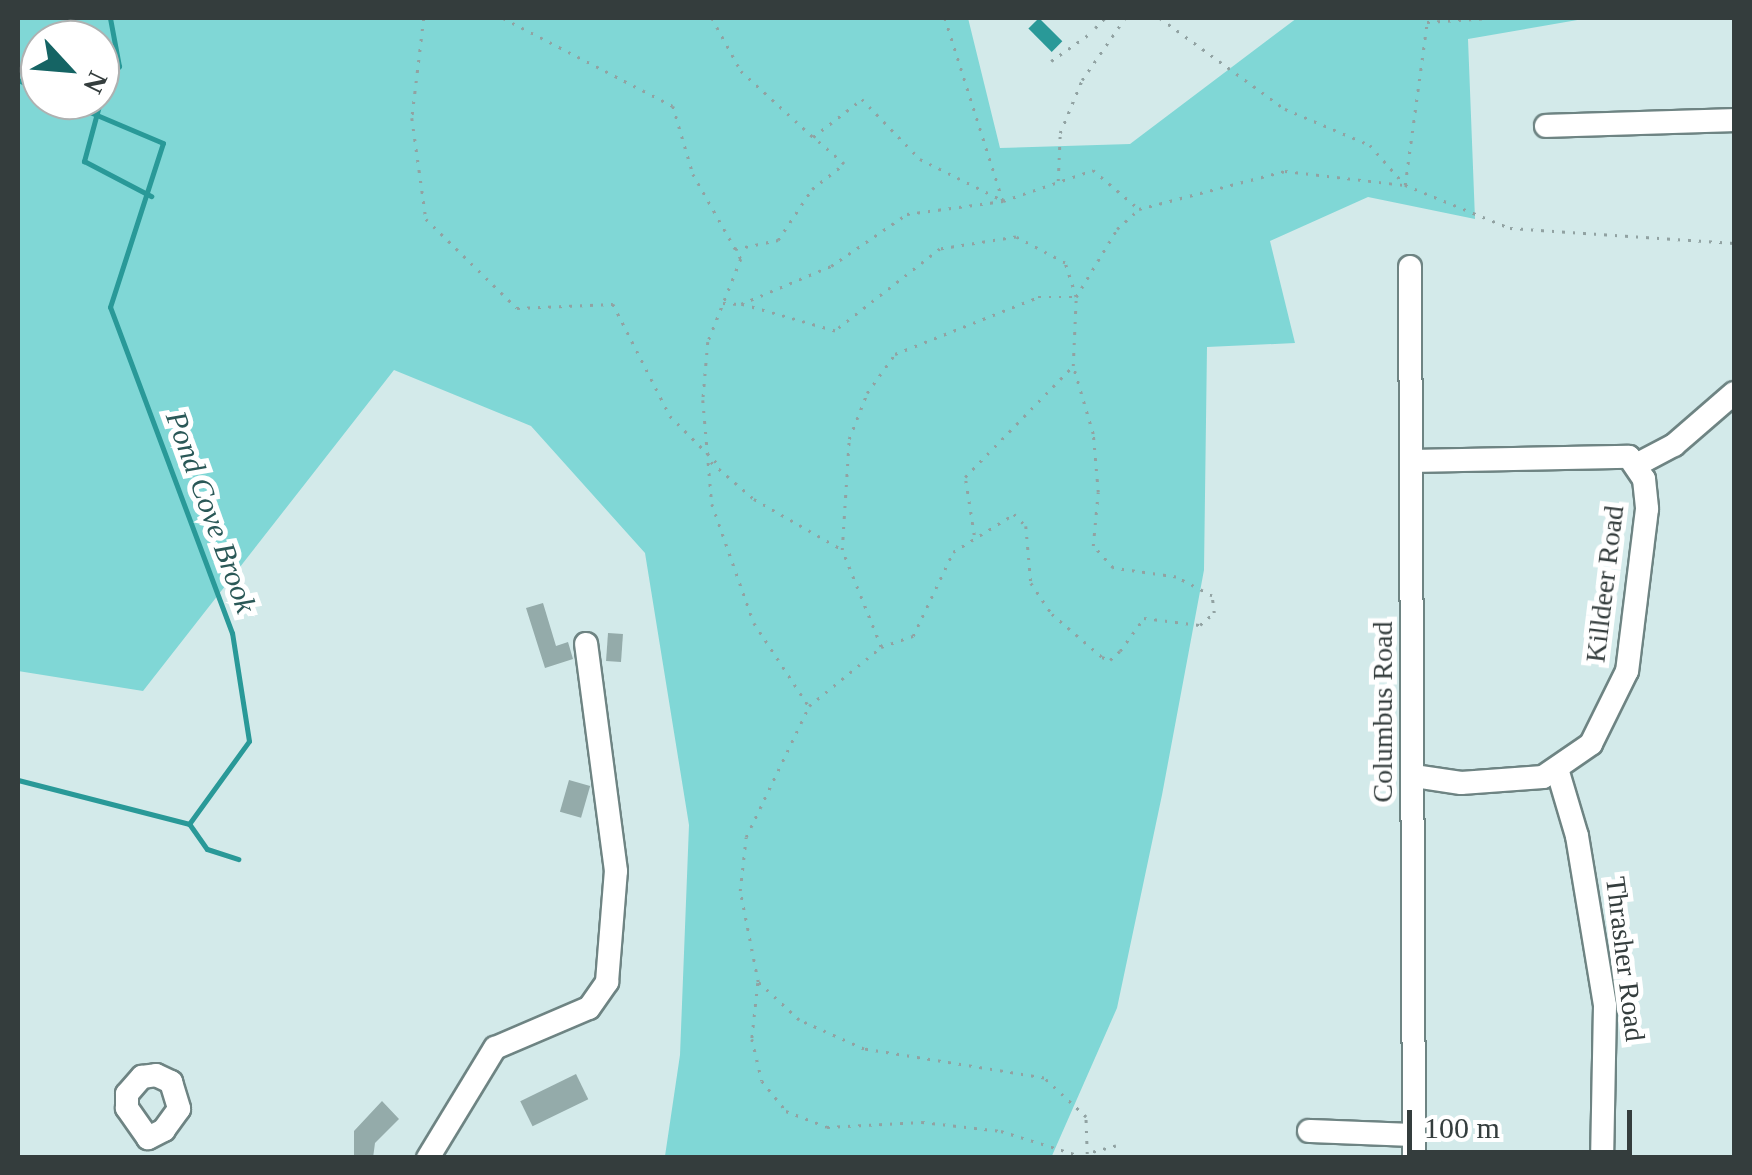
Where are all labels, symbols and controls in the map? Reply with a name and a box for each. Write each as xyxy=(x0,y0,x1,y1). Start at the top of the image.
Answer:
north arrow xyxy=(20,20,120,120)
text: N xyxy=(77,67,114,98)
water label: Pond Cove Brook xyxy=(158,406,264,618)
street label: Killdeer Road xyxy=(1579,504,1631,664)
street label: Columbus Road xyxy=(1366,621,1400,803)
street label: Thrasher Road xyxy=(1598,875,1652,1043)
scale bar xyxy=(1412,1090,1637,1152)
text: 100 m xyxy=(1424,1111,1500,1144)

